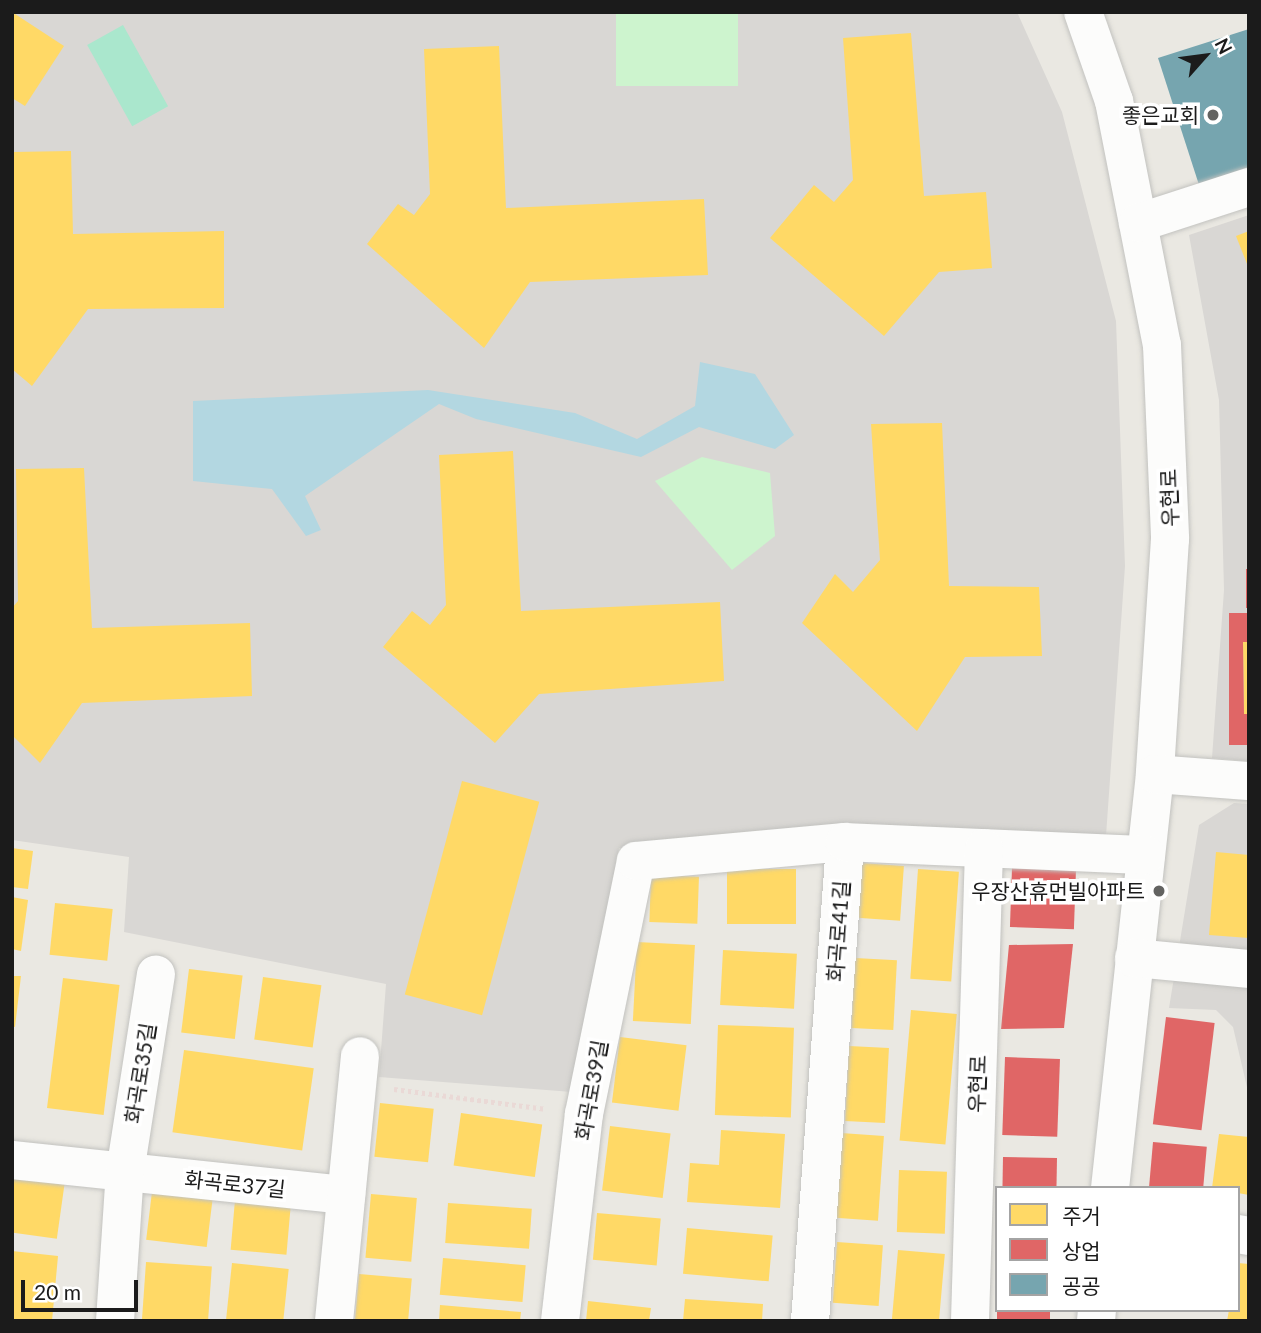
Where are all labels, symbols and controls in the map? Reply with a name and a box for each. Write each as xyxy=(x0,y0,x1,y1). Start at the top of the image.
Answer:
north arrow xyxy=(1170,21,1240,91)
text: N xyxy=(1210,34,1238,58)
place label: 좋은교회 xyxy=(1122,102,1199,128)
marker: 좋은교회 xyxy=(1205,107,1221,123)
street label: 우현로 xyxy=(1155,469,1183,527)
place label: 우장산휴먼빌아파트 xyxy=(971,878,1145,904)
street label: 화곡로41길 xyxy=(822,879,854,983)
marker: 우장산휴먼빌아파트 xyxy=(1151,883,1167,899)
street label: 화곡로35길 xyxy=(120,1021,160,1125)
street label: 화곡로39길 xyxy=(570,1038,612,1142)
street label: 우현로 xyxy=(963,1055,991,1113)
street label: 화곡로37길 xyxy=(183,1166,287,1202)
legend xyxy=(995,1186,1240,1312)
text: 주거 xyxy=(1062,1203,1101,1228)
text: 상업 xyxy=(1062,1238,1101,1263)
scale bar xyxy=(24,1266,142,1310)
text: 공공 xyxy=(1062,1273,1101,1298)
text: 20 m xyxy=(34,1279,81,1304)

